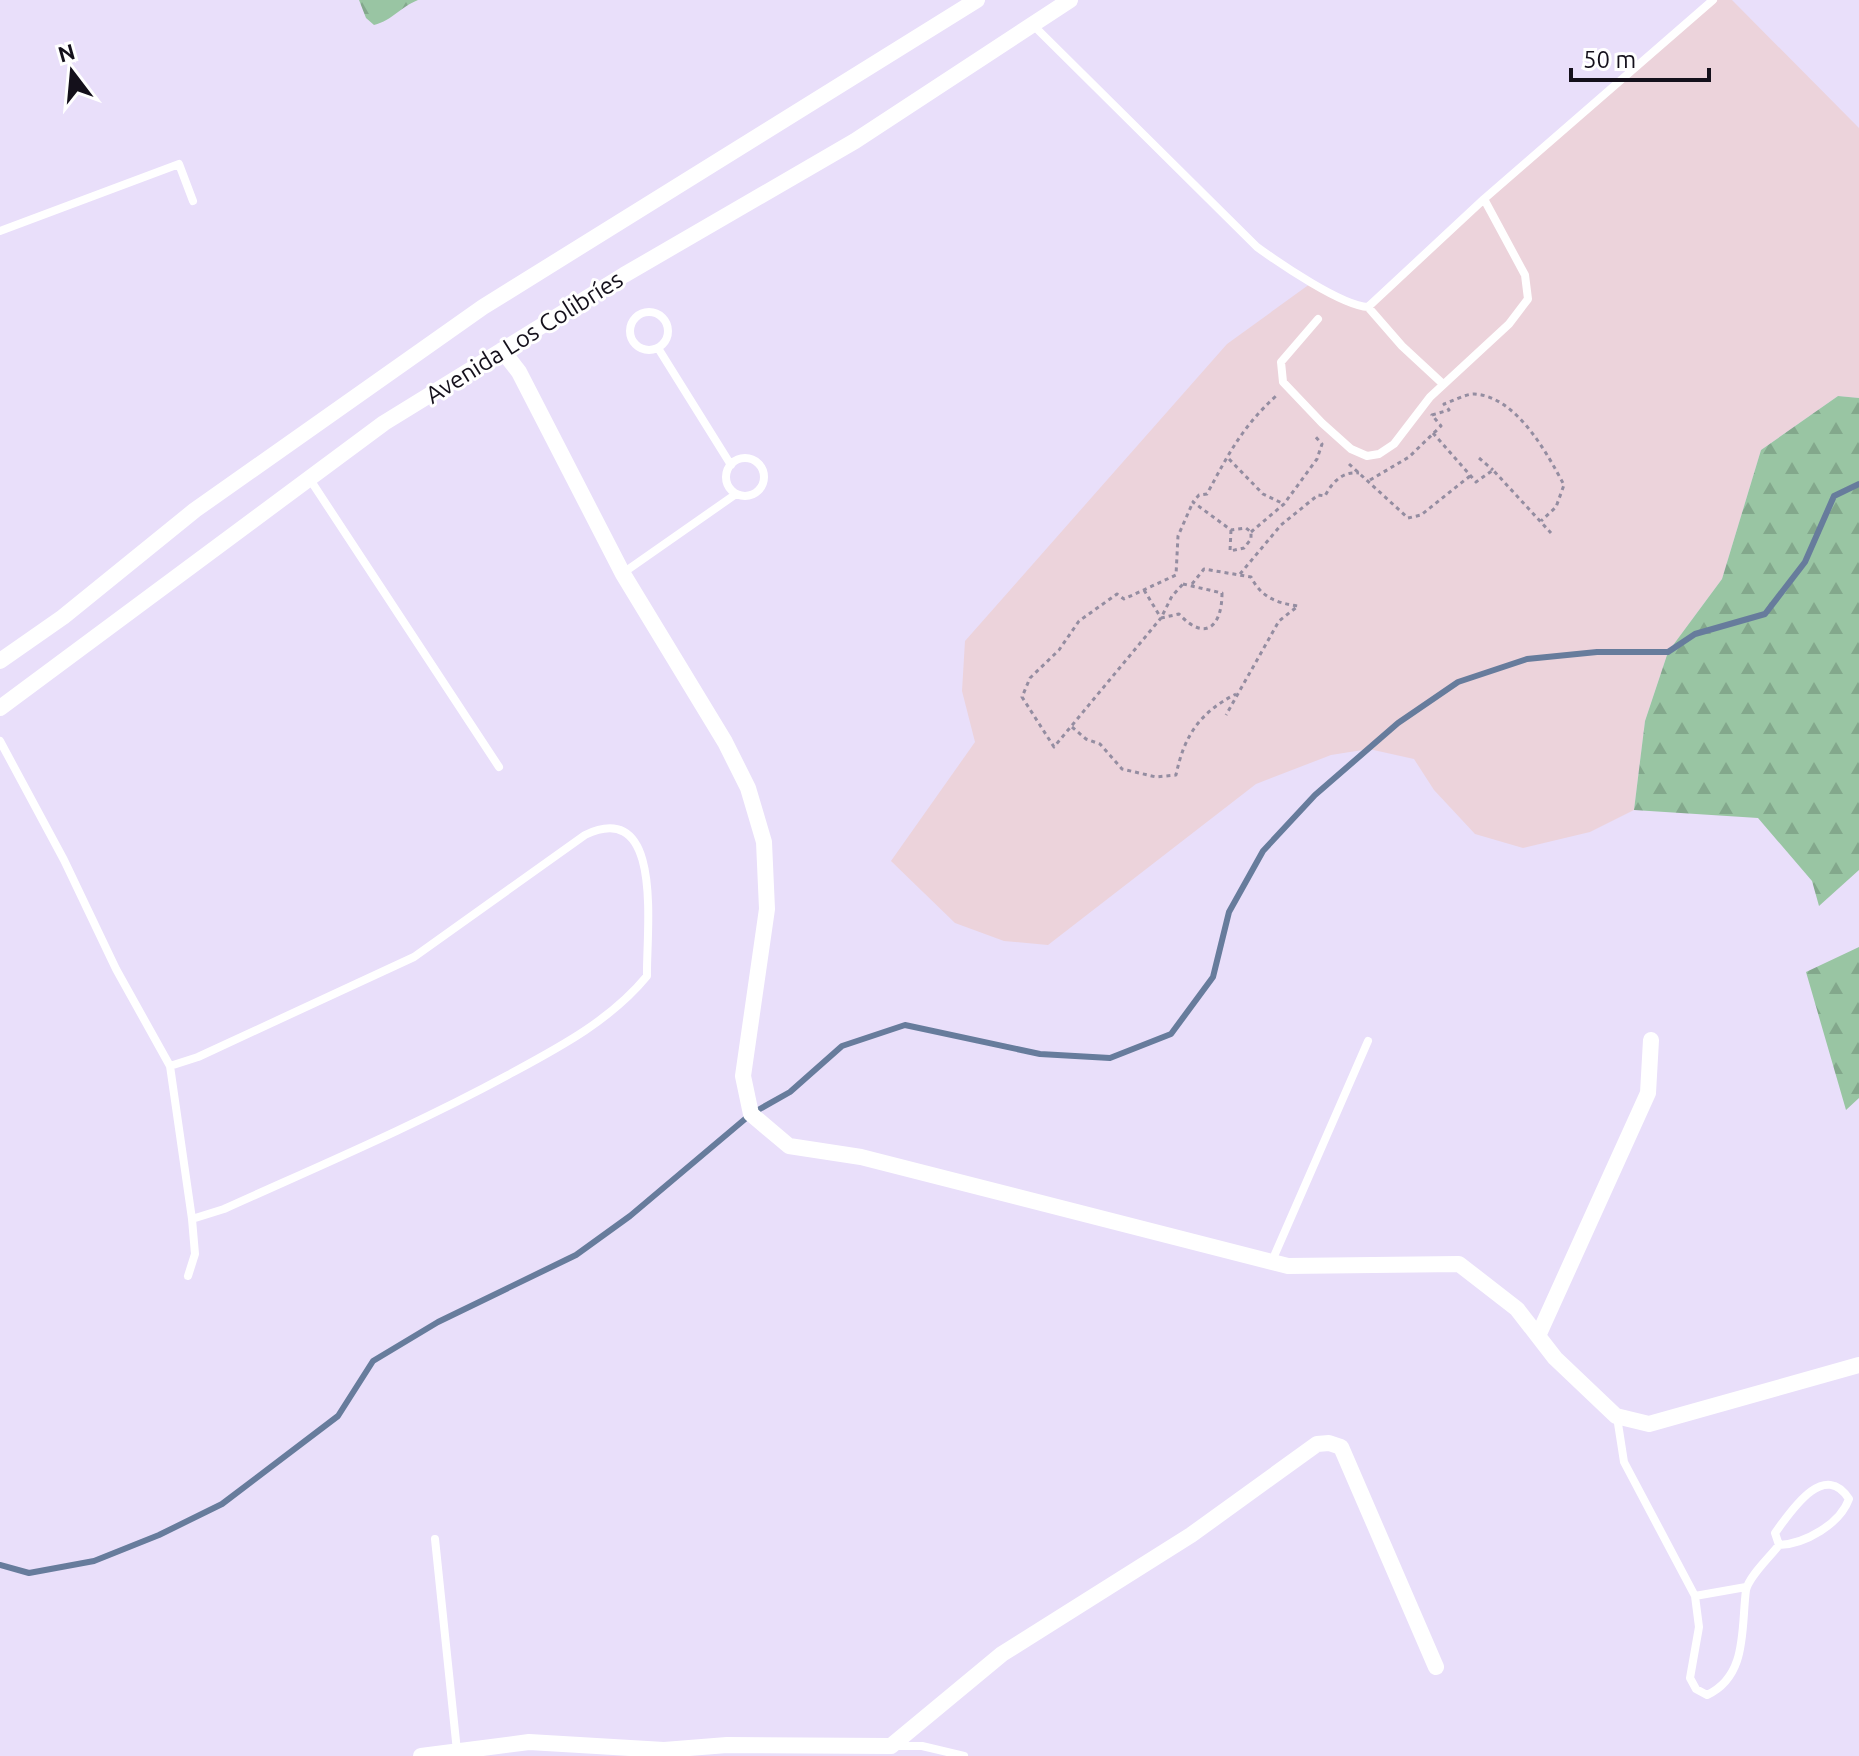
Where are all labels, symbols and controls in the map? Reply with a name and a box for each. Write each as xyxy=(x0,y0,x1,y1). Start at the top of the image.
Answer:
north arrow xyxy=(32,32,112,112)
scale bar xyxy=(1571,32,1709,82)
text: N xyxy=(55,38,78,67)
text: 50 m xyxy=(1583,46,1636,73)
street label: Avenida Los Colibríes xyxy=(420,265,628,409)

